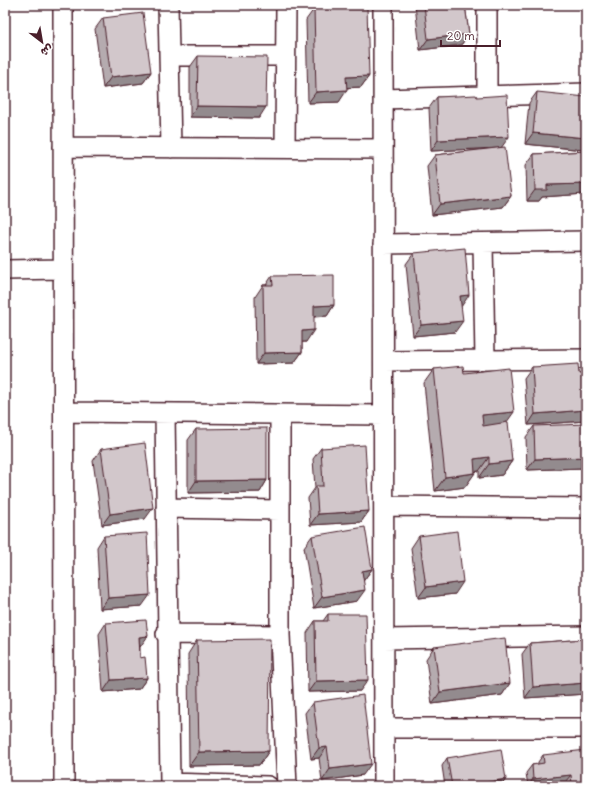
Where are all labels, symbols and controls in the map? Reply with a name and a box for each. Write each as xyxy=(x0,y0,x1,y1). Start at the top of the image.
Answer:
north arrow xyxy=(22,22,62,62)
scale bar xyxy=(441,22,500,48)
text: 20 m xyxy=(447,28,475,43)
text: ش xyxy=(38,41,56,60)

